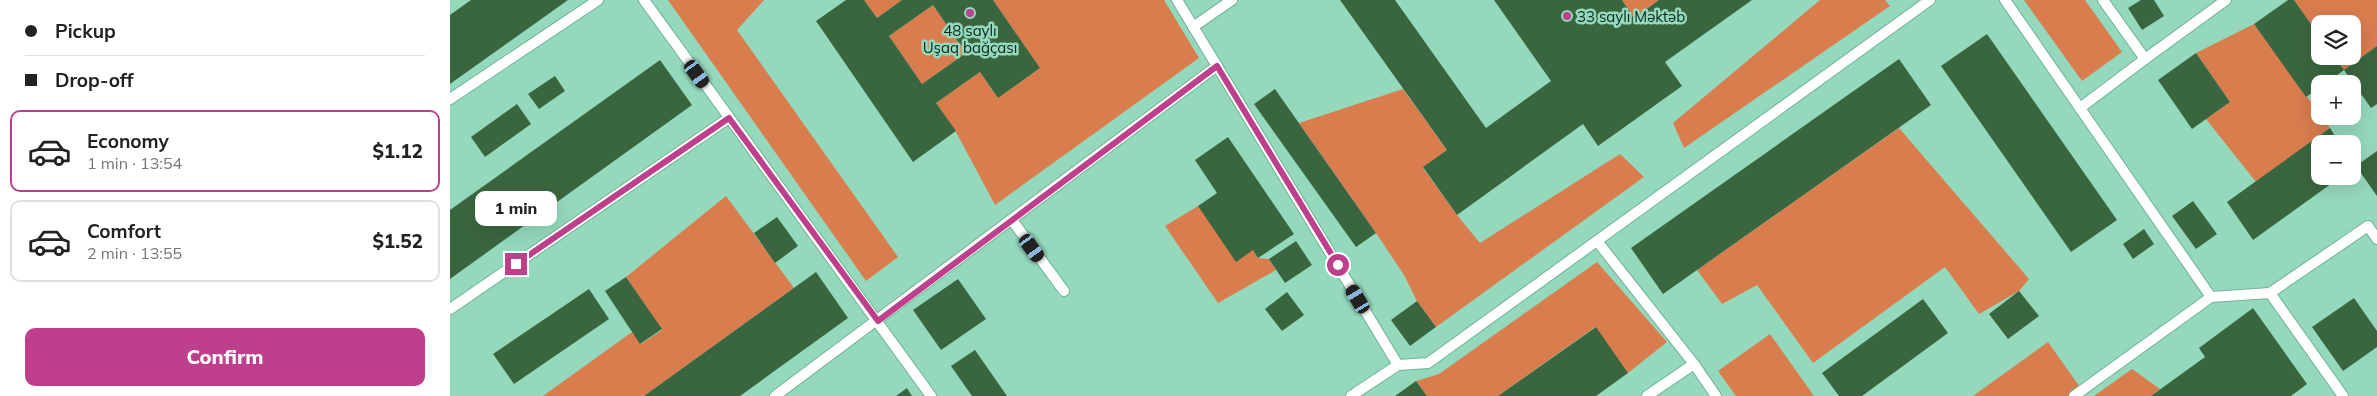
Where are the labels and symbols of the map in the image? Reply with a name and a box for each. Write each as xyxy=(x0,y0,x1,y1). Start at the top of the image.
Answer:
marker: 48 saylı Uşaq bağçası xyxy=(964,7,976,19)
place label: 33 saylı Məktəb xyxy=(1577,7,1685,26)
marker: 33 saylı Məktəb xyxy=(1561,10,1573,22)
place label: 48 saylı Uşaq bağçası xyxy=(923,21,1017,57)
car xyxy=(682,57,711,91)
callout: 1 min xyxy=(475,192,557,226)
car xyxy=(1017,231,1046,265)
route end xyxy=(505,253,527,275)
route start xyxy=(1327,254,1349,276)
car xyxy=(1343,282,1372,316)

